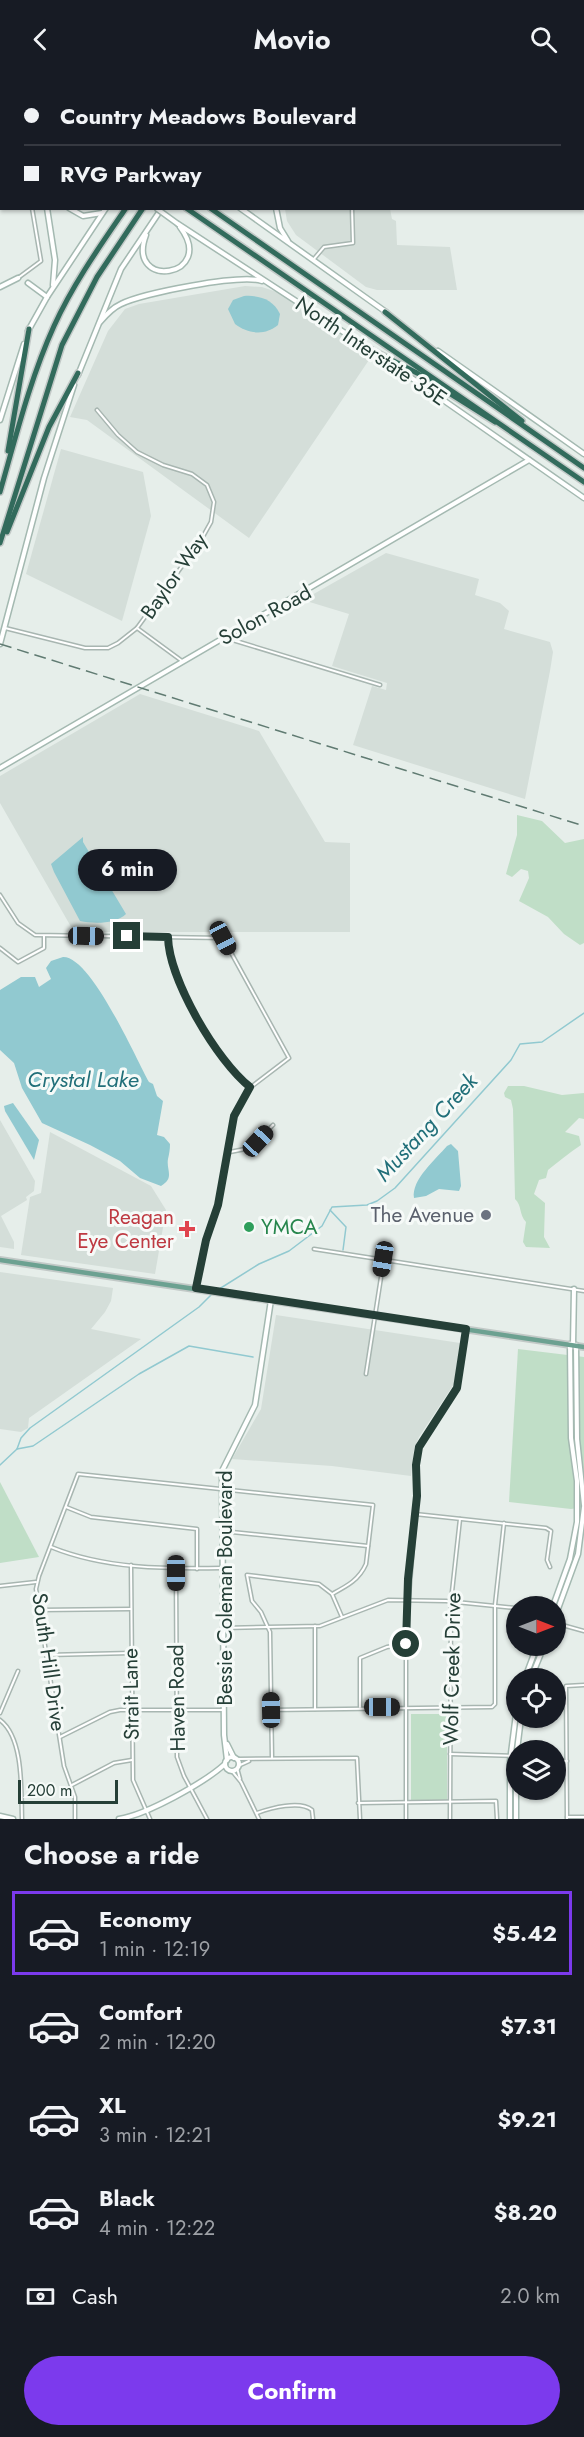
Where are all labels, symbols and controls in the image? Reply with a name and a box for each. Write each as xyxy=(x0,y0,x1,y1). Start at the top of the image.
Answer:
text: Movio xyxy=(253,20,331,59)
icon: back xyxy=(24,23,57,56)
icon: search xyxy=(527,23,560,56)
text: Country Meadows Boulevard xyxy=(60,100,357,132)
text: RVG Parkway xyxy=(60,158,202,190)
street label: North Interstate 35E xyxy=(289,289,453,413)
street label: Baylor Way xyxy=(133,526,215,625)
street label: Solon Road xyxy=(213,577,317,653)
callout: 6 min xyxy=(78,849,176,891)
text: 6 min xyxy=(101,855,154,884)
car xyxy=(207,918,239,958)
route end xyxy=(113,922,140,949)
car xyxy=(68,927,104,945)
water label: Crystal Lake xyxy=(27,1063,139,1095)
water label: Mustang Creek xyxy=(367,1065,486,1188)
car xyxy=(239,1122,277,1160)
place label: The Avenue xyxy=(371,1200,474,1230)
place label: Reagan Eye Center xyxy=(77,1202,175,1256)
marker: The Avenue xyxy=(479,1208,493,1222)
place label: YMCA xyxy=(261,1212,318,1242)
marker: Reagan Eye Center xyxy=(178,1220,196,1238)
marker: YMCA xyxy=(242,1220,256,1234)
car xyxy=(371,1240,395,1278)
street label: Bessie Coleman Boulevard xyxy=(210,1470,240,1706)
car xyxy=(167,1555,185,1591)
street label: South Hill Drive xyxy=(24,1591,74,1733)
street label: Wolf Creek Drive xyxy=(436,1592,468,1746)
north arrow xyxy=(506,1596,566,1656)
map controls xyxy=(506,1596,566,1800)
route start xyxy=(392,1630,419,1657)
street label: Haven Road xyxy=(161,1644,193,1752)
street label: Strait Lane xyxy=(115,1648,147,1740)
button: locate xyxy=(506,1668,566,1728)
car xyxy=(262,1692,280,1728)
car xyxy=(364,1698,400,1716)
button: layers xyxy=(506,1740,566,1800)
scale bar xyxy=(18,1777,118,1804)
text: 200 m xyxy=(27,1779,73,1802)
text: Choose a ride xyxy=(24,1835,199,1874)
text: Economy xyxy=(99,1903,191,1935)
icon: car xyxy=(27,1906,81,1960)
text: $5.42 xyxy=(492,1917,557,1949)
text: 1 min · 12:19 xyxy=(99,1935,210,1964)
text: Comfort xyxy=(99,1996,182,2028)
icon: car xyxy=(27,1999,81,2053)
text: $7.31 xyxy=(500,2010,557,2042)
text: 2 min · 12:20 xyxy=(99,2028,215,2057)
text: XL xyxy=(99,2089,126,2121)
icon: car xyxy=(27,2092,81,2146)
text: $9.21 xyxy=(497,2103,557,2135)
text: 3 min · 12:21 xyxy=(99,2121,212,2150)
text: Black xyxy=(99,2182,155,2214)
icon: car xyxy=(27,2185,81,2239)
text: $8.20 xyxy=(494,2196,557,2228)
text: 4 min · 12:22 xyxy=(99,2214,215,2243)
icon: cash xyxy=(24,2280,57,2313)
text: Cash xyxy=(72,2280,118,2312)
text: 2.0 km xyxy=(500,2282,560,2311)
button: Confirm xyxy=(24,2356,560,2425)

